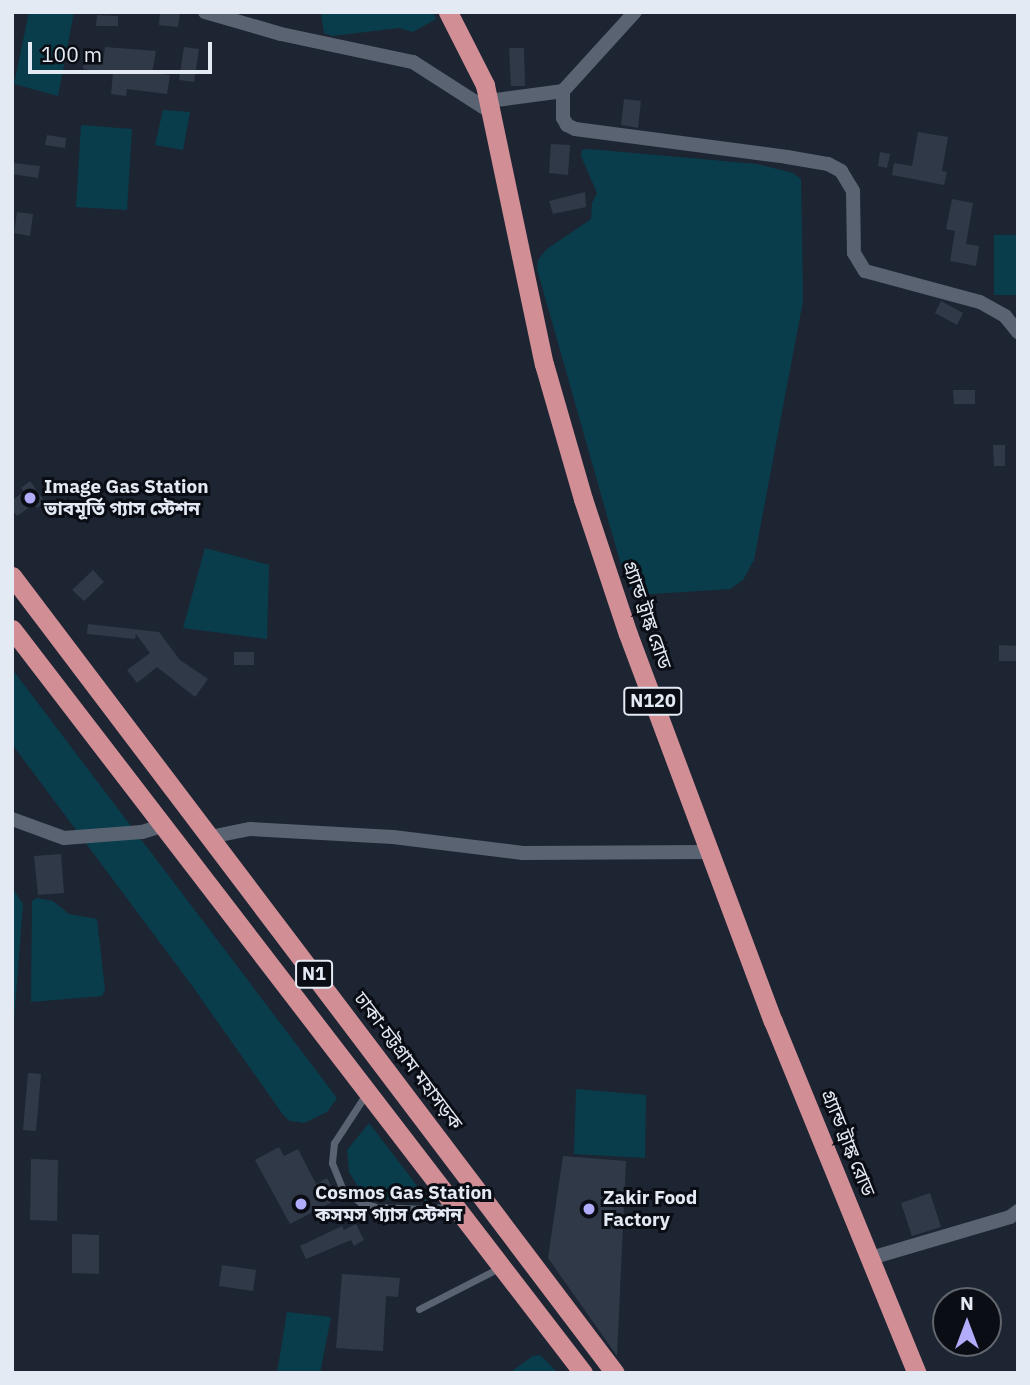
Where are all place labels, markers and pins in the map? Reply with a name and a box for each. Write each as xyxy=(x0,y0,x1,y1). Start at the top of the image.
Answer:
place label: Image Gas Station ভাবমূর্তি গ্যাস স্টেশন xyxy=(44,476,209,520)
marker: Image Gas Station ভাবমূর্তি গ্যাস স্টেশন xyxy=(22,490,38,506)
place label: Cosmos Gas Station কসমস গ্যাস স্টেশন xyxy=(315,1182,492,1226)
place label: Zakir Food Factory xyxy=(603,1187,697,1231)
marker: Cosmos Gas Station কসমস গ্যাস স্টেশন xyxy=(293,1196,309,1212)
marker: Zakir Food Factory xyxy=(581,1201,597,1217)

